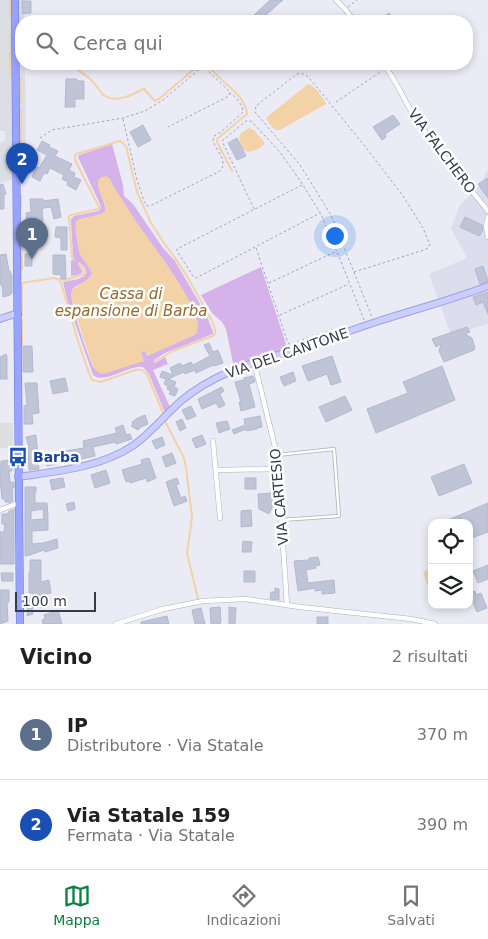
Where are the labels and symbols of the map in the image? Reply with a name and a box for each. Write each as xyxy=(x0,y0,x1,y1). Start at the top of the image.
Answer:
street label: VIA FALCHERO xyxy=(405,106,479,196)
pin: 2 xyxy=(6,143,38,184)
pin: 1 xyxy=(16,218,48,259)
your location xyxy=(322,223,348,249)
water label: Cassa di espansione di Barba xyxy=(55,285,207,320)
street label: VIA DEL CANTONE xyxy=(224,325,350,381)
bus stop icon: Barba xyxy=(7,446,29,468)
street label: VIA CARTESIO xyxy=(267,448,291,546)
place label: Barba xyxy=(33,449,80,465)
scale bar xyxy=(15,589,96,612)

